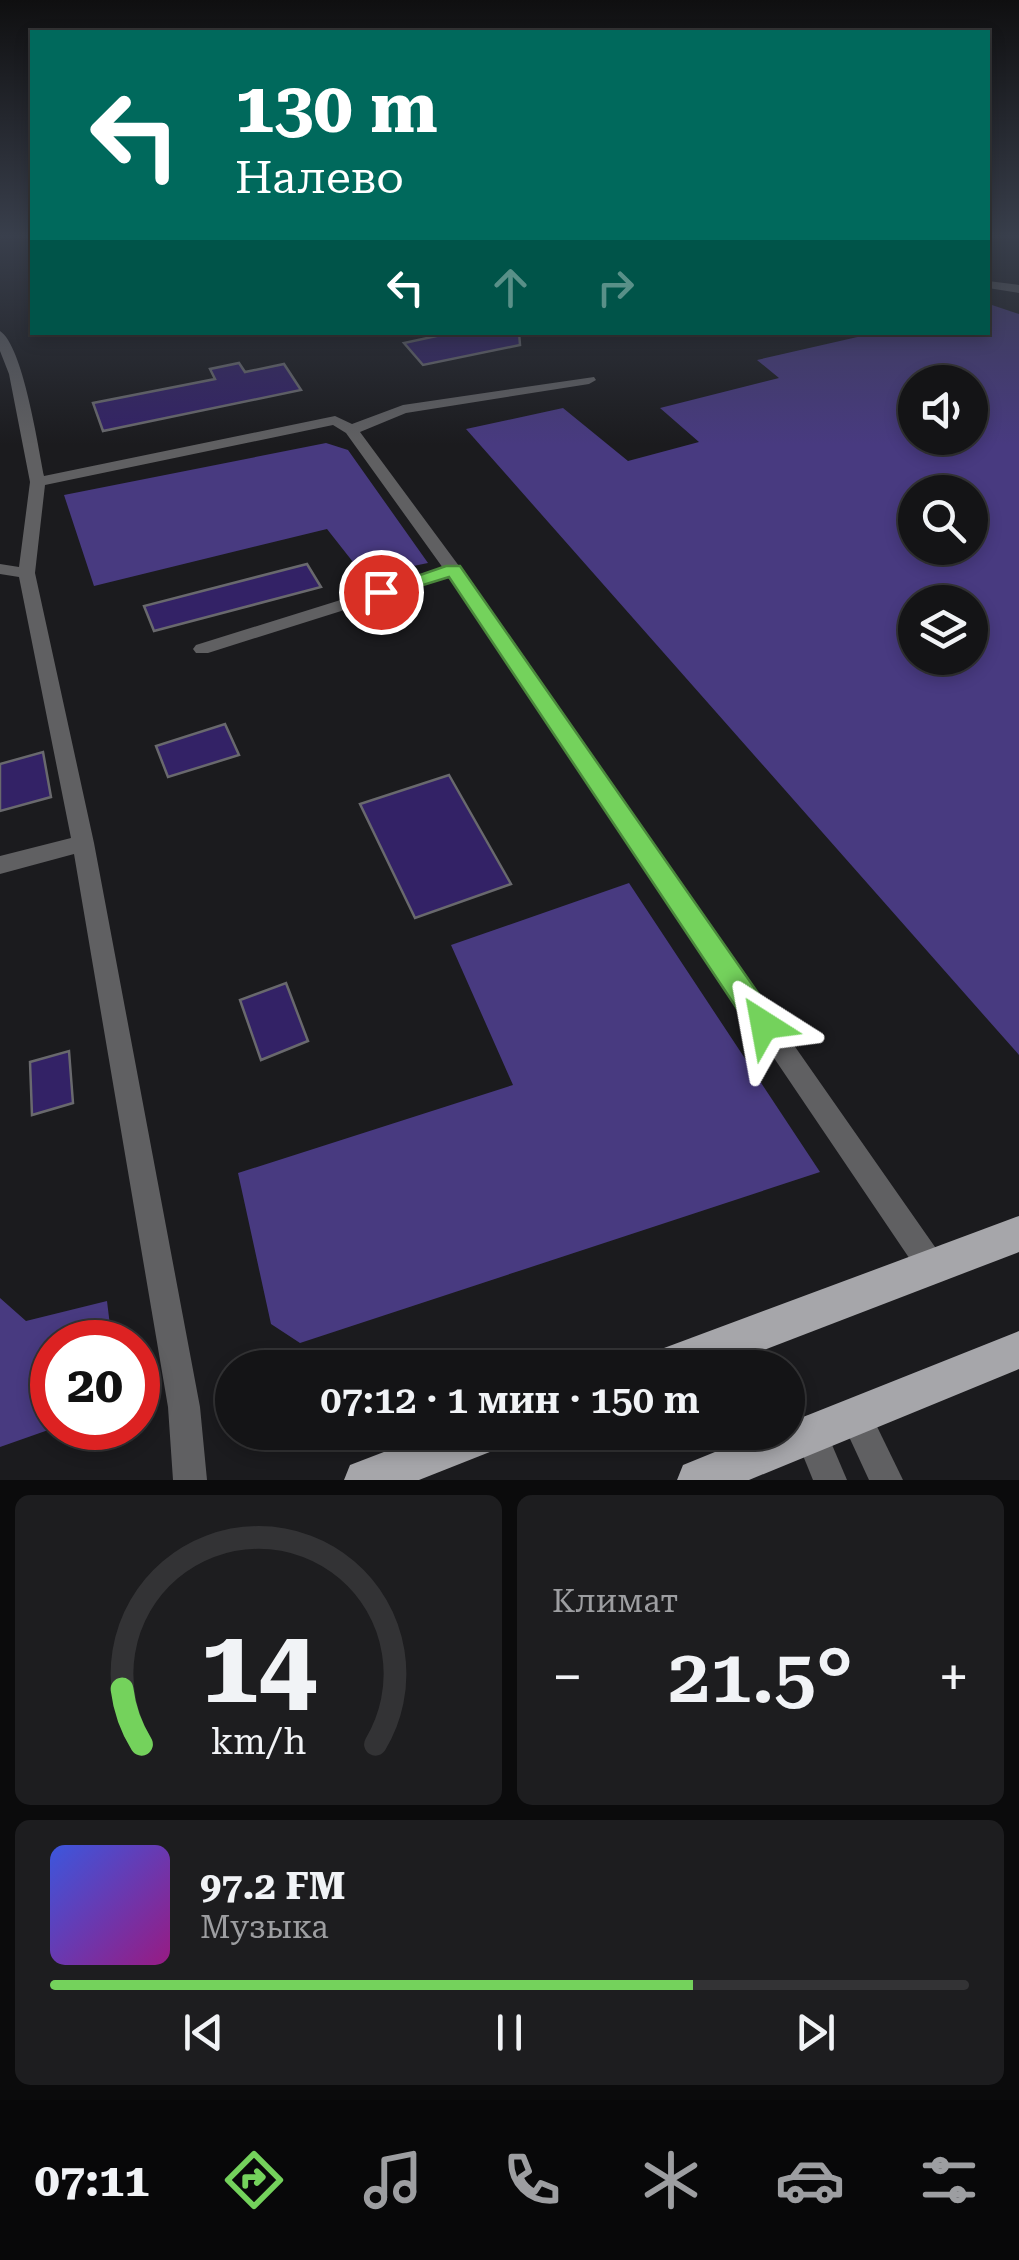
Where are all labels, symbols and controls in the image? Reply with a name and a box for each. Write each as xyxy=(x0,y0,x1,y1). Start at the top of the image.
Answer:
text: 130 m xyxy=(235,67,438,149)
icon: left xyxy=(70,70,200,200)
text: Налево xyxy=(235,151,404,204)
icon: left xyxy=(378,260,433,315)
icon: ahead xyxy=(483,260,538,315)
icon: right xyxy=(588,260,643,315)
map controls xyxy=(898,365,988,675)
button: sound xyxy=(898,365,988,455)
button: search xyxy=(898,475,988,565)
pin xyxy=(339,550,424,635)
icon: arrive xyxy=(354,565,409,620)
button: layers xyxy=(898,585,988,675)
position arrow xyxy=(712,973,816,1077)
speed limit sign: 20 xyxy=(30,1320,160,1450)
text: 07:12 · 1 мин · 150 m xyxy=(320,1378,700,1422)
text: Климат xyxy=(552,1582,678,1620)
text: 14 xyxy=(200,1606,317,1727)
text: 21.5° xyxy=(668,1632,853,1720)
text: − xyxy=(552,1645,583,1709)
text: + xyxy=(938,1645,969,1709)
text: km/h xyxy=(211,1721,306,1763)
text: 97.2 FM xyxy=(200,1864,346,1908)
text: Музыка xyxy=(200,1908,328,1946)
icon: previous xyxy=(176,2005,231,2060)
icon: pause xyxy=(482,2005,537,2060)
icon: next xyxy=(788,2005,843,2060)
icon: directions xyxy=(219,2145,289,2215)
icon: music xyxy=(358,2145,428,2215)
icon: phone xyxy=(497,2145,567,2215)
icon: climate xyxy=(636,2145,706,2215)
icon: car xyxy=(775,2145,845,2215)
icon: filters xyxy=(914,2145,984,2215)
text: 07:11 xyxy=(35,2154,149,2207)

